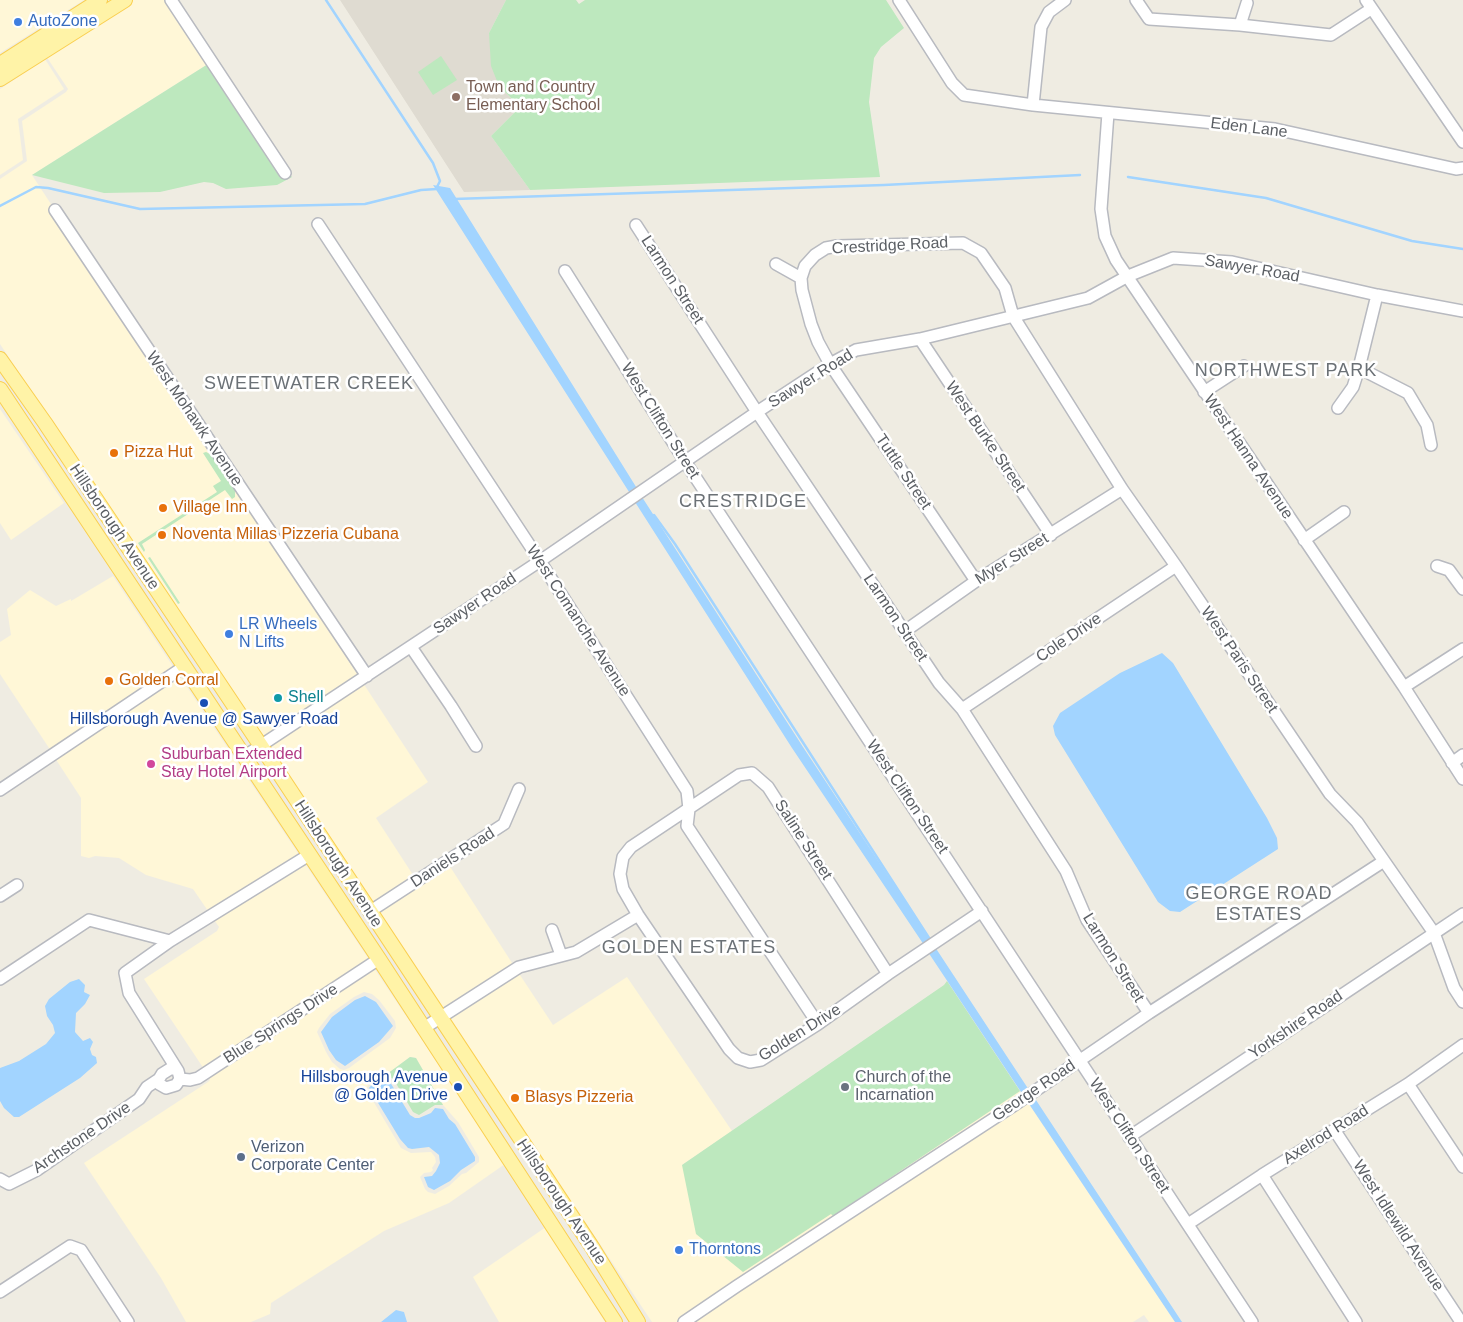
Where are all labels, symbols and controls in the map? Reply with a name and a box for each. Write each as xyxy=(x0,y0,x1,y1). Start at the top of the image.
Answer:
place label: AutoZone xyxy=(28,12,97,32)
marker: AutoZone xyxy=(12,16,24,28)
place label: Town and Country Elementary School xyxy=(466,78,600,116)
marker: Town and Country Elementary School xyxy=(450,91,462,103)
street label: Eden Lane xyxy=(1209,114,1289,142)
street label: Larmon Street xyxy=(636,232,708,328)
street label: Crestridge Road xyxy=(831,233,949,259)
street label: Sawyer Road xyxy=(1203,251,1301,287)
street label: Sawyer Road xyxy=(765,345,857,413)
street label: West Mohawk Avenue xyxy=(142,348,246,490)
street label: West Clifton Street xyxy=(617,359,703,483)
district label: NORTHWEST PARK xyxy=(1193,360,1379,382)
district label: SWEETWATER CREEK xyxy=(202,373,416,395)
street label: West Burke Street xyxy=(941,378,1029,496)
street label: West Hanna Avenue xyxy=(1199,391,1297,523)
street label: Tuttle Street xyxy=(871,431,935,513)
place label: Pizza Hut xyxy=(124,443,192,463)
marker: Pizza Hut xyxy=(108,447,120,459)
street label: Hillsborough Avenue xyxy=(65,461,163,593)
district label: CRESTRIDGE xyxy=(678,491,808,513)
place label: Village Inn xyxy=(173,498,247,518)
marker: Village Inn xyxy=(157,502,169,514)
place label: Noventa Millas Pizzeria Cubana xyxy=(172,525,399,545)
marker: Noventa Millas Pizzeria Cubana xyxy=(156,529,168,541)
street label: Myer Street xyxy=(972,529,1052,589)
street label: West Comanche Avenue xyxy=(522,542,634,700)
street label: Sawyer Road xyxy=(430,569,520,639)
street label: Larmon Street xyxy=(859,571,931,665)
street label: West Paris Street xyxy=(1196,603,1282,717)
street label: Cole Drive xyxy=(1033,609,1105,667)
place label: LR Wheels N Lifts xyxy=(239,615,317,653)
marker: LR Wheels N Lifts xyxy=(223,628,235,640)
place label: Golden Corral xyxy=(119,671,219,691)
marker: Golden Corral xyxy=(103,675,115,687)
place label: Shell xyxy=(288,688,324,708)
marker: Shell xyxy=(272,692,284,704)
marker: Hillsborough Avenue @ Sawyer Road xyxy=(198,697,210,709)
place label: Hillsborough Avenue @ Sawyer Road xyxy=(70,710,338,730)
street label: West Clifton Street xyxy=(862,736,952,858)
place label: Suburban Extended Stay Hotel Airport xyxy=(161,745,302,783)
marker: Suburban Extended Stay Hotel Airport xyxy=(145,758,157,770)
street label: Saline Street xyxy=(770,796,836,884)
street label: Hillsborough Avenue xyxy=(290,797,386,931)
street label: Daniels Road xyxy=(407,824,499,892)
district label: GEORGE ROAD ESTATES xyxy=(1184,883,1334,926)
street label: Larmon Street xyxy=(1078,910,1148,1006)
district label: GOLDEN ESTATES xyxy=(600,937,778,959)
street label: Blue Springs Drive xyxy=(220,980,342,1068)
street label: Yorkshire Road xyxy=(1246,987,1346,1063)
street label: Golden Drive xyxy=(755,1000,845,1066)
street label: George Road xyxy=(989,1056,1079,1126)
place label: Hillsborough Avenue @ Golden Drive xyxy=(301,1068,448,1106)
place label: Church of the Incarnation xyxy=(855,1068,951,1106)
street label: West Clifton Street xyxy=(1085,1075,1173,1197)
marker: Hillsborough Avenue @ Golden Drive xyxy=(452,1081,464,1093)
marker: Church of the Incarnation xyxy=(839,1081,851,1093)
place label: Blasys Pizzeria xyxy=(525,1088,633,1108)
marker: Blasys Pizzeria xyxy=(509,1092,521,1104)
street label: Archstone Drive xyxy=(29,1098,135,1178)
street label: Axelrod Road xyxy=(1280,1101,1372,1169)
street label: Hillsborough Avenue xyxy=(512,1136,610,1268)
place label: Verizon Corporate Center xyxy=(251,1138,375,1176)
marker: Verizon Corporate Center xyxy=(235,1151,247,1163)
street label: West Idlewild Avenue xyxy=(1348,1157,1448,1295)
place label: Thorntons xyxy=(689,1240,761,1260)
marker: Thorntons xyxy=(673,1244,685,1256)

